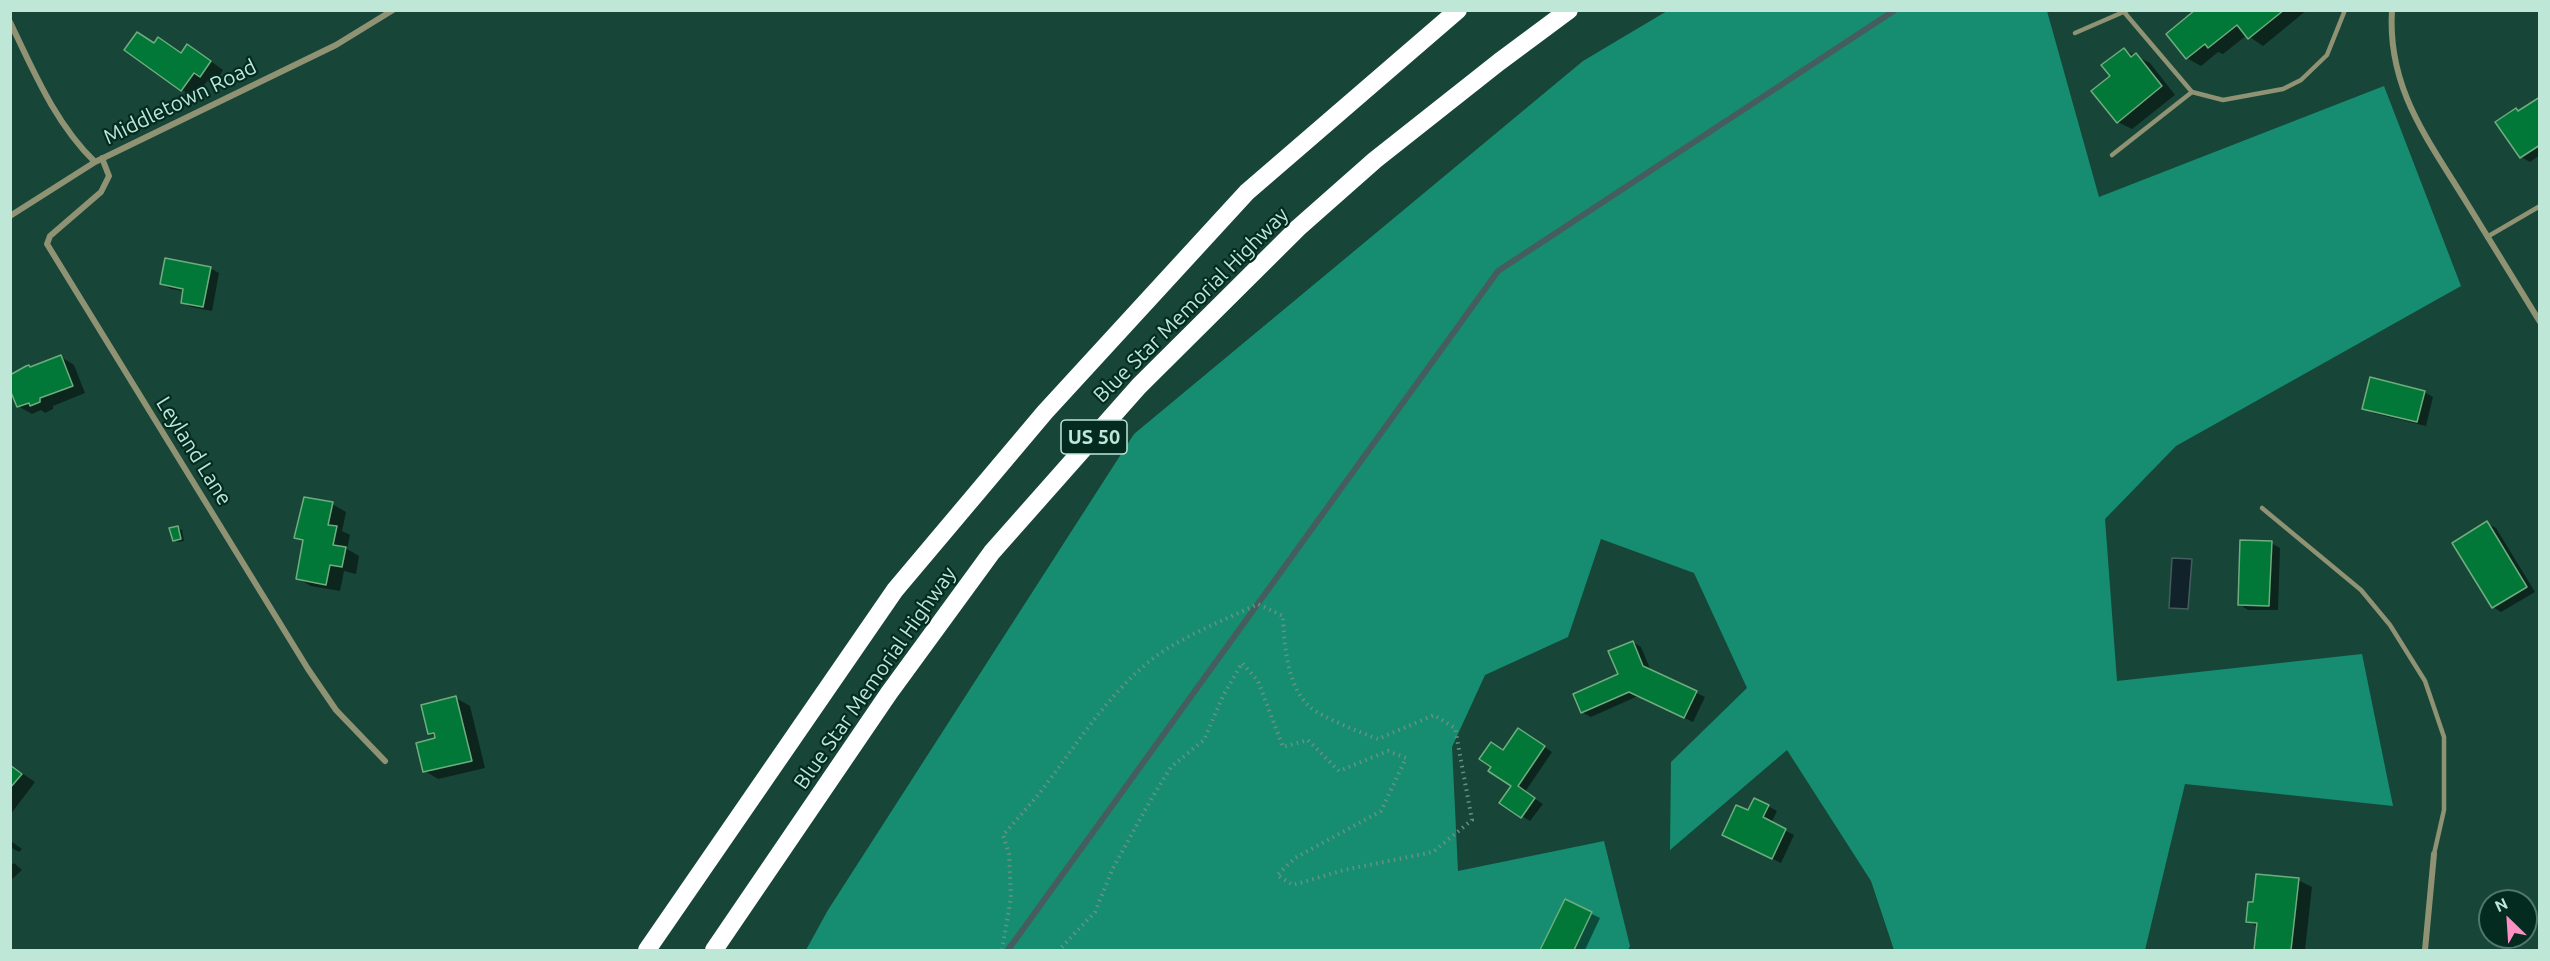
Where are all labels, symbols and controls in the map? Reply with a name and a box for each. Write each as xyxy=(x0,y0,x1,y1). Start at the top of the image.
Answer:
street label: Middletown Road xyxy=(99,54,261,150)
street label: Blue Star Memorial Highway xyxy=(1088,202,1294,408)
street label: Leyland Lane xyxy=(151,392,237,510)
road number: US 50 xyxy=(1061,420,1127,454)
street label: Blue Star Memorial Highway xyxy=(789,562,961,794)
north arrow xyxy=(2478,889,2538,949)
text: N xyxy=(2492,894,2510,915)

